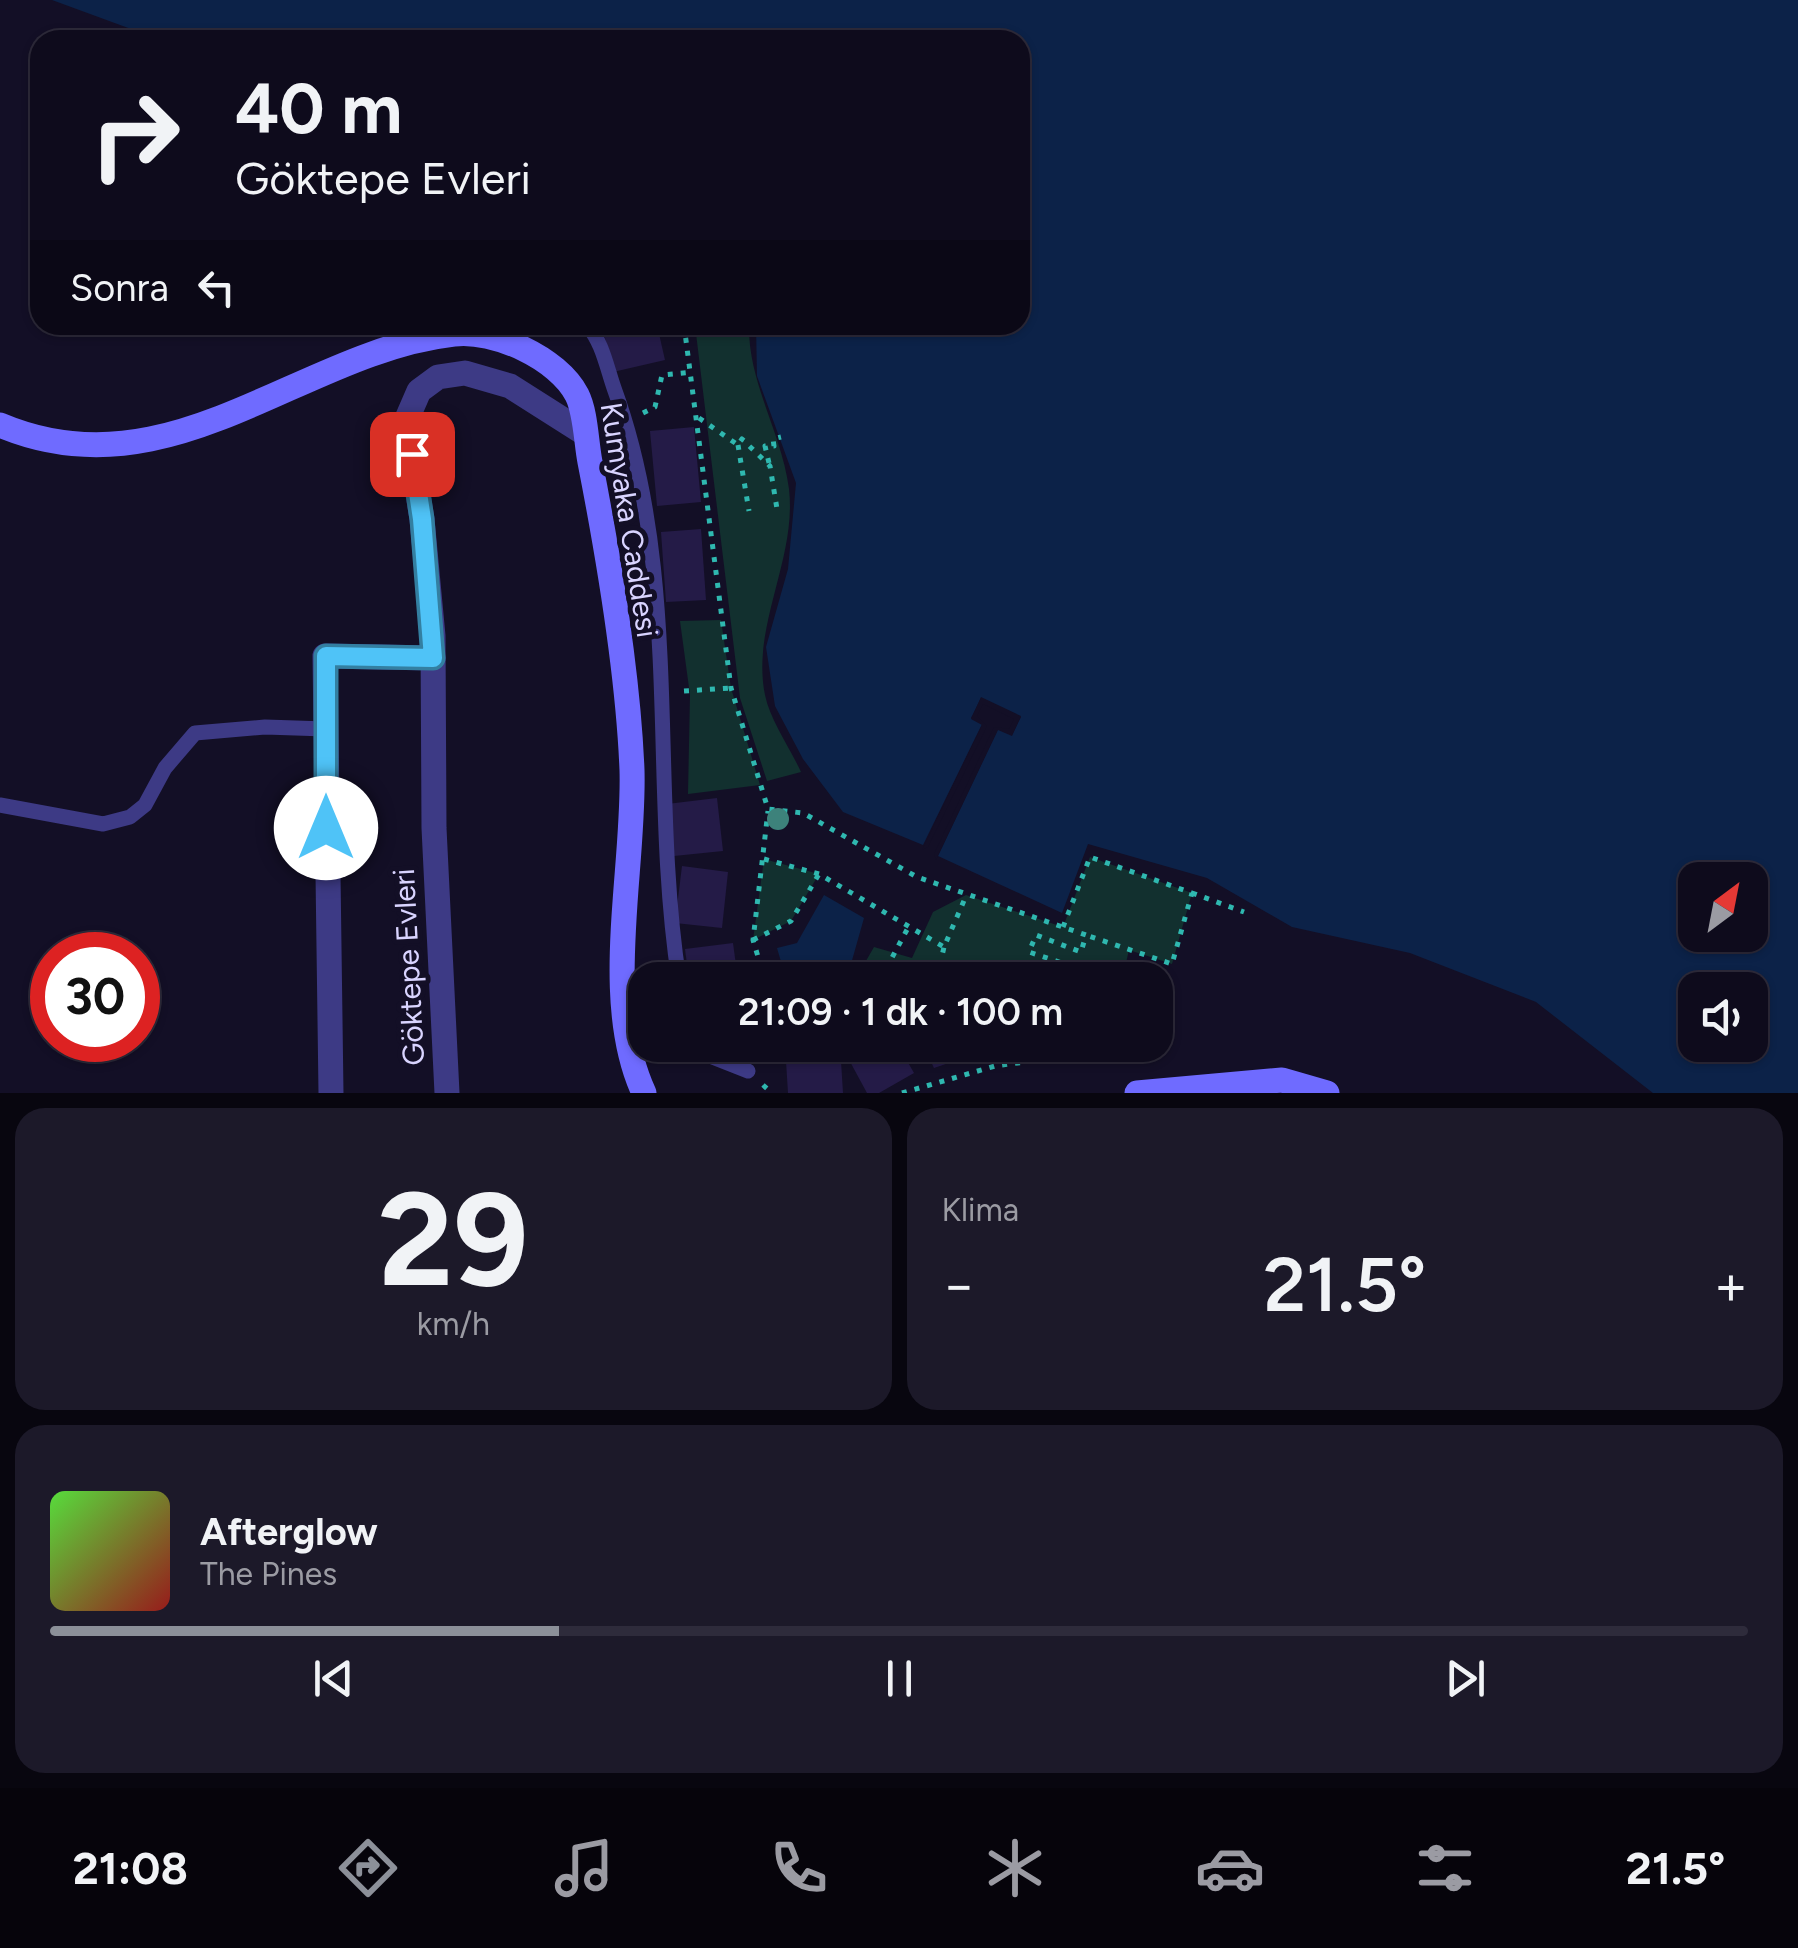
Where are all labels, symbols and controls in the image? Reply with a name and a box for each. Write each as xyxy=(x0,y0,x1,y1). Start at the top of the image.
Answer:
text: 40 m xyxy=(235,66,402,151)
icon: right xyxy=(70,70,200,200)
text: Göktepe Evleri xyxy=(235,151,531,205)
icon: left xyxy=(189,260,244,315)
text: Sonra xyxy=(70,265,169,311)
street label: Kumyaka Caddesi xyxy=(593,400,666,640)
pin xyxy=(370,412,455,497)
icon: arrive xyxy=(385,427,440,482)
position arrow xyxy=(274,776,378,880)
north arrow xyxy=(1678,862,1768,952)
map controls xyxy=(1678,862,1768,1062)
street label: Göktepe Evleri xyxy=(385,868,432,1067)
speed limit sign: 30 xyxy=(30,932,160,1062)
button: sound xyxy=(1678,972,1768,1062)
text: 21:09 · 1 dk · 100 m xyxy=(738,989,1063,1035)
text: 29 xyxy=(378,1162,529,1318)
text: Klima xyxy=(942,1191,1019,1229)
text: 21.5° xyxy=(1263,1240,1426,1330)
text: − xyxy=(942,1252,976,1318)
text: + xyxy=(1714,1252,1748,1318)
text: km/h xyxy=(417,1305,490,1343)
text: Afterglow xyxy=(200,1509,378,1555)
text: The Pines xyxy=(200,1555,337,1593)
icon: previous xyxy=(306,1651,361,1706)
icon: pause xyxy=(872,1651,927,1706)
icon: next xyxy=(1438,1651,1493,1706)
icon: directions xyxy=(333,1833,403,1903)
icon: music xyxy=(549,1833,619,1903)
icon: phone xyxy=(764,1833,834,1903)
icon: climate xyxy=(980,1833,1050,1903)
icon: car xyxy=(1195,1833,1265,1903)
icon: filters xyxy=(1410,1833,1480,1903)
text: 21:08 xyxy=(73,1841,188,1895)
text: 21.5° xyxy=(1626,1841,1725,1895)

